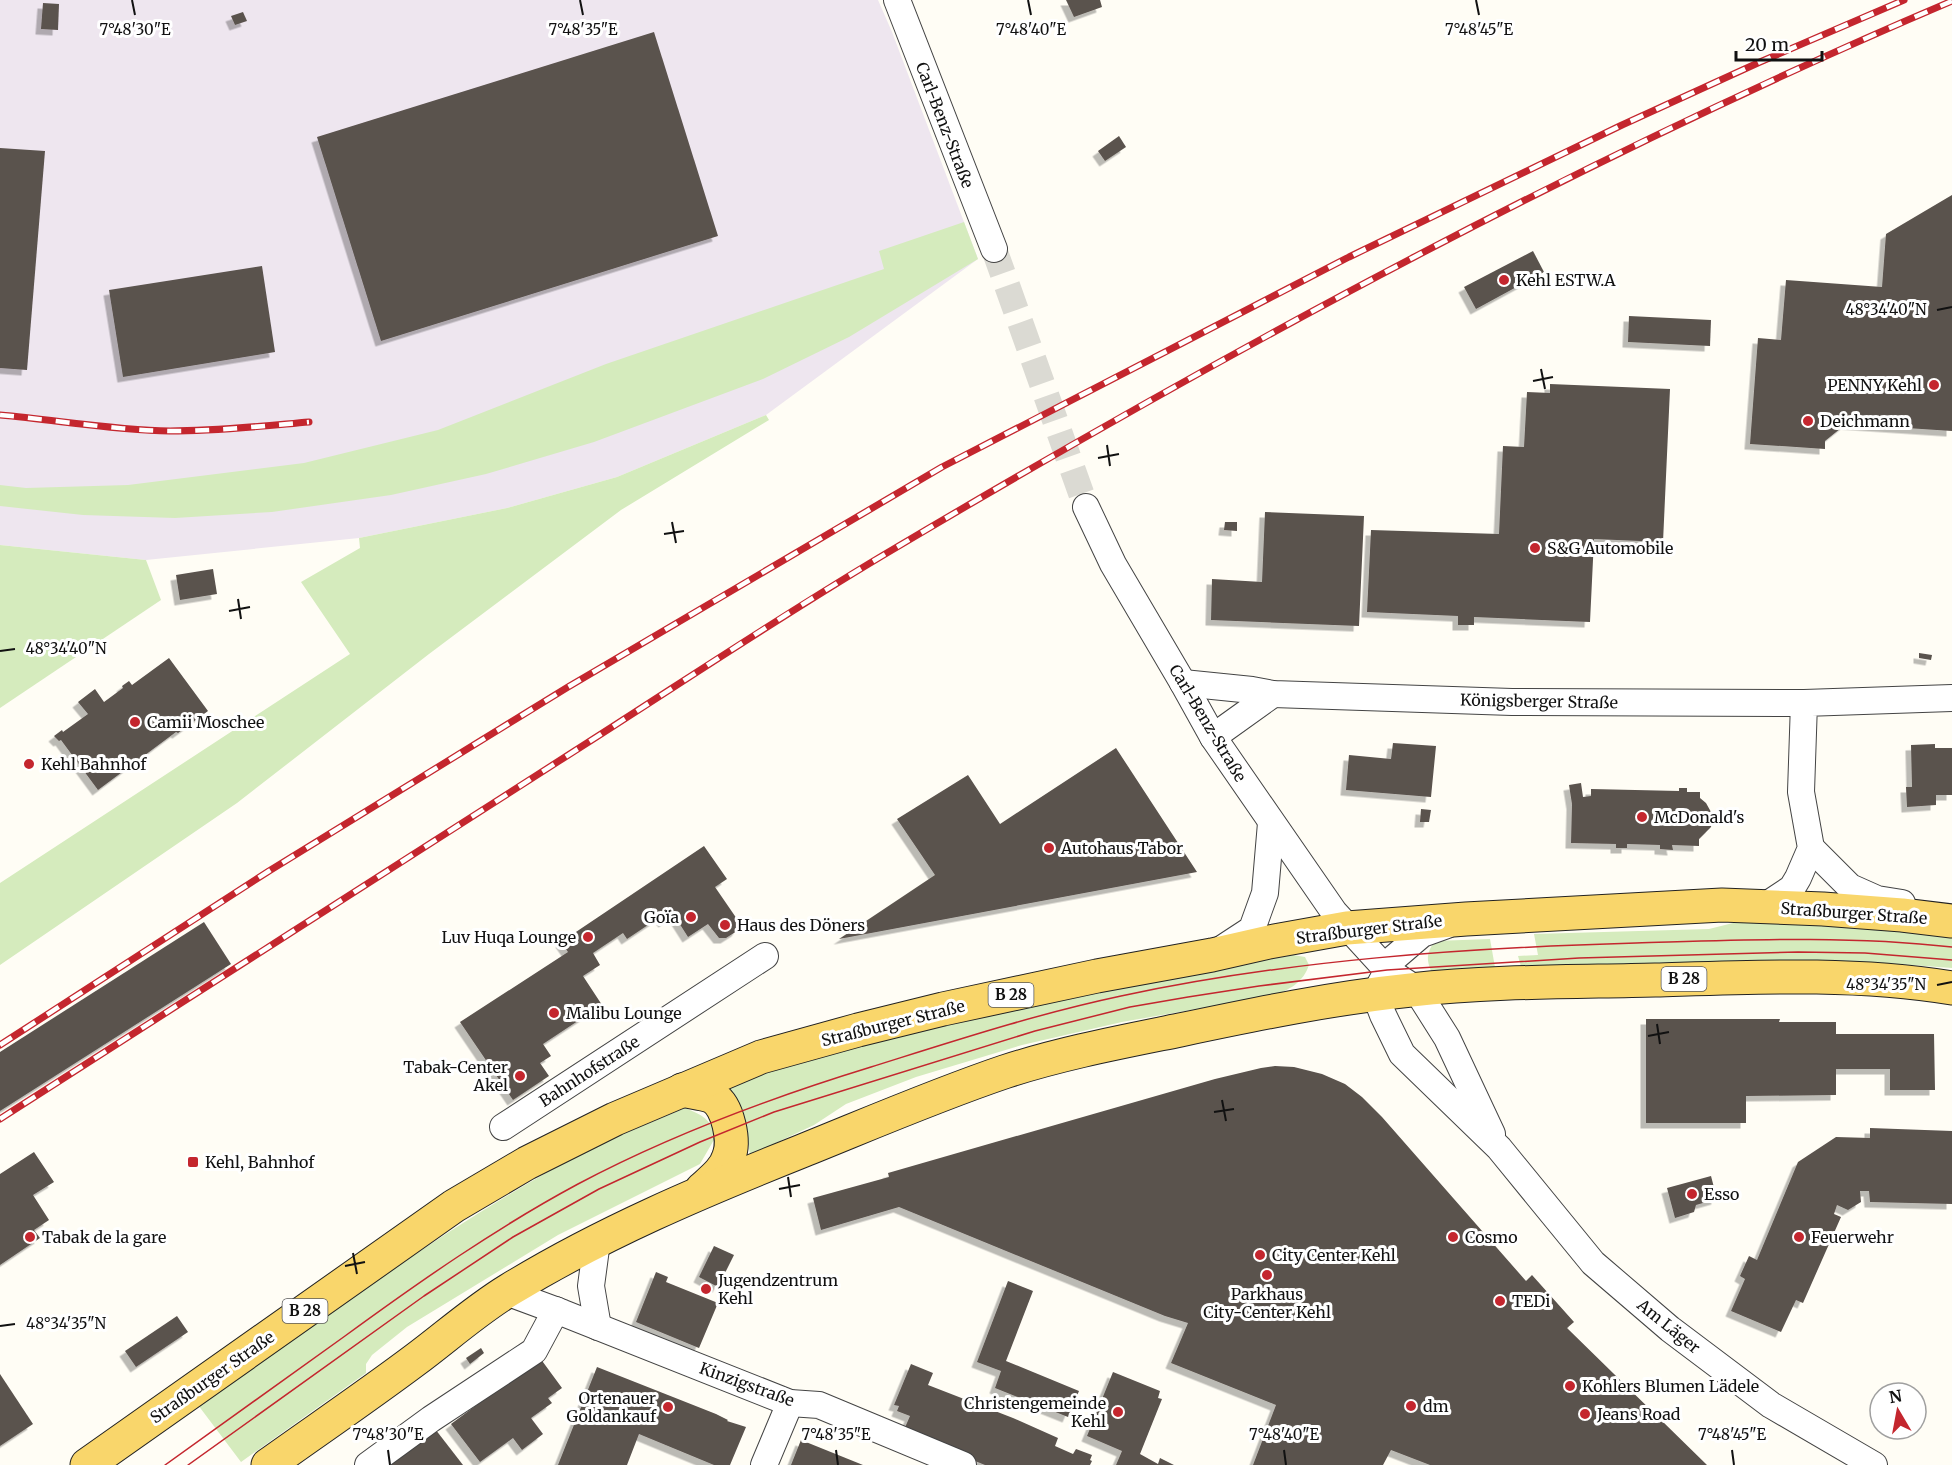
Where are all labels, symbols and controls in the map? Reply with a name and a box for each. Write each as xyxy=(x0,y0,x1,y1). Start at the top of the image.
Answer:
text: 7°48'30"E xyxy=(99,20,171,39)
text: 7°48'35"E xyxy=(548,20,618,39)
text: 7°48'40"E xyxy=(996,20,1067,39)
text: 7°48'45"E xyxy=(1445,20,1513,39)
scale bar xyxy=(1736,24,1822,62)
text: 20 m xyxy=(1745,33,1789,56)
street label: Carl-Benz-Straße xyxy=(912,59,978,191)
place label: Kehl ESTW.A xyxy=(1516,270,1616,290)
marker: Kehl ESTW.A xyxy=(1497,273,1511,287)
text: 48°34'40"N xyxy=(1845,300,1927,319)
place label: PENNY Kehl xyxy=(1827,375,1922,395)
marker: PENNY Kehl xyxy=(1927,378,1941,392)
place label: Deichmann xyxy=(1820,411,1910,431)
marker: Deichmann xyxy=(1801,414,1815,428)
place label: S&G Automobile xyxy=(1547,538,1673,558)
marker: S&G Automobile xyxy=(1528,541,1542,555)
text: 48°34'40"N xyxy=(25,639,107,658)
street label: Carl-Benz-Straße xyxy=(1165,661,1251,785)
street label: Königsberger Straße xyxy=(1460,690,1618,712)
place label: Camii Moschee xyxy=(147,712,264,732)
marker: Camii Moschee xyxy=(128,715,142,729)
place label: Kehl Bahnhof xyxy=(41,754,147,774)
marker: Kehl Bahnhof xyxy=(22,757,36,771)
place label: McDonald's xyxy=(1654,807,1744,827)
marker: McDonald's xyxy=(1635,810,1649,824)
place label: Autohaus Tabor xyxy=(1060,838,1183,858)
marker: Autohaus Tabor xyxy=(1042,841,1056,855)
street label: Straßburger Straße xyxy=(1780,898,1928,928)
place label: Goïa xyxy=(644,907,679,927)
marker: Goïa xyxy=(684,910,698,924)
street label: Straßburger Straße xyxy=(1295,910,1443,948)
place label: Haus des Döners xyxy=(737,915,865,935)
marker: Haus des Döners xyxy=(718,918,732,932)
place label: Luv Huqa Lounge xyxy=(442,927,576,947)
marker: Luv Huqa Lounge xyxy=(581,930,595,944)
road number: B 28 xyxy=(1662,967,1706,991)
text: 48°34'35"N xyxy=(1846,975,1926,994)
road number: B 28 xyxy=(988,983,1034,1007)
street label: Straßburger Straße xyxy=(819,996,967,1050)
place label: Malibu Lounge xyxy=(566,1003,682,1023)
marker: Malibu Lounge xyxy=(547,1006,561,1020)
street label: Bahnhofstraße xyxy=(535,1031,643,1111)
place label: Tabak-Center Akel xyxy=(403,1057,508,1095)
marker: Tabak-Center Akel xyxy=(513,1069,527,1083)
place label: Kehl, Bahnhof xyxy=(205,1152,315,1172)
marker: Kehl, Bahnhof xyxy=(186,1155,200,1169)
place label: Esso xyxy=(1704,1184,1739,1204)
marker: Esso xyxy=(1685,1187,1699,1201)
place label: Tabak de la gare xyxy=(42,1227,166,1247)
place label: Cosmo xyxy=(1465,1227,1518,1247)
place label: Feuerwehr xyxy=(1811,1227,1894,1247)
marker: Tabak de la gare xyxy=(23,1230,37,1244)
marker: Cosmo xyxy=(1446,1230,1460,1244)
marker: Feuerwehr xyxy=(1792,1230,1806,1244)
place label: City Center Kehl xyxy=(1272,1245,1396,1265)
marker: City Center Kehl xyxy=(1253,1248,1267,1262)
marker: Parkhaus City-Center Kehl xyxy=(1260,1268,1274,1282)
place label: Jugendzentrum Kehl xyxy=(717,1270,838,1308)
marker: Jugendzentrum Kehl xyxy=(699,1282,713,1296)
place label: Parkhaus City-Center Kehl xyxy=(1203,1284,1331,1322)
place label: TEDi xyxy=(1512,1291,1551,1311)
marker: TEDi xyxy=(1493,1294,1507,1308)
street label: Am Läger xyxy=(1633,1294,1704,1357)
road number: B 28 xyxy=(282,1299,328,1323)
text: 48°34'35"N xyxy=(26,1314,106,1333)
street label: Straßburger Straße xyxy=(146,1327,278,1427)
street label: Kinzigstraße xyxy=(697,1358,797,1410)
place label: Kohlers Blumen Lädele xyxy=(1582,1376,1759,1396)
marker: Kohlers Blumen Lädele xyxy=(1563,1379,1577,1393)
north arrow xyxy=(1868,1381,1928,1441)
text: N xyxy=(1887,1385,1904,1407)
place label: Ortenauer Goldankauf xyxy=(567,1388,657,1426)
place label: Christengemeinde Kehl xyxy=(964,1393,1106,1431)
place label: dm xyxy=(1423,1396,1449,1416)
marker: dm xyxy=(1404,1399,1418,1413)
marker: Ortenauer Goldankauf xyxy=(661,1400,675,1414)
place label: Jeans Road xyxy=(1596,1404,1681,1424)
marker: Christengemeinde Kehl xyxy=(1111,1405,1125,1419)
marker: Jeans Road xyxy=(1578,1407,1592,1421)
text: 7°48'30"E xyxy=(352,1425,424,1444)
text: 7°48'35"E xyxy=(801,1425,871,1444)
text: 7°48'40"E xyxy=(1249,1425,1320,1444)
text: 7°48'45"E xyxy=(1698,1425,1766,1444)

